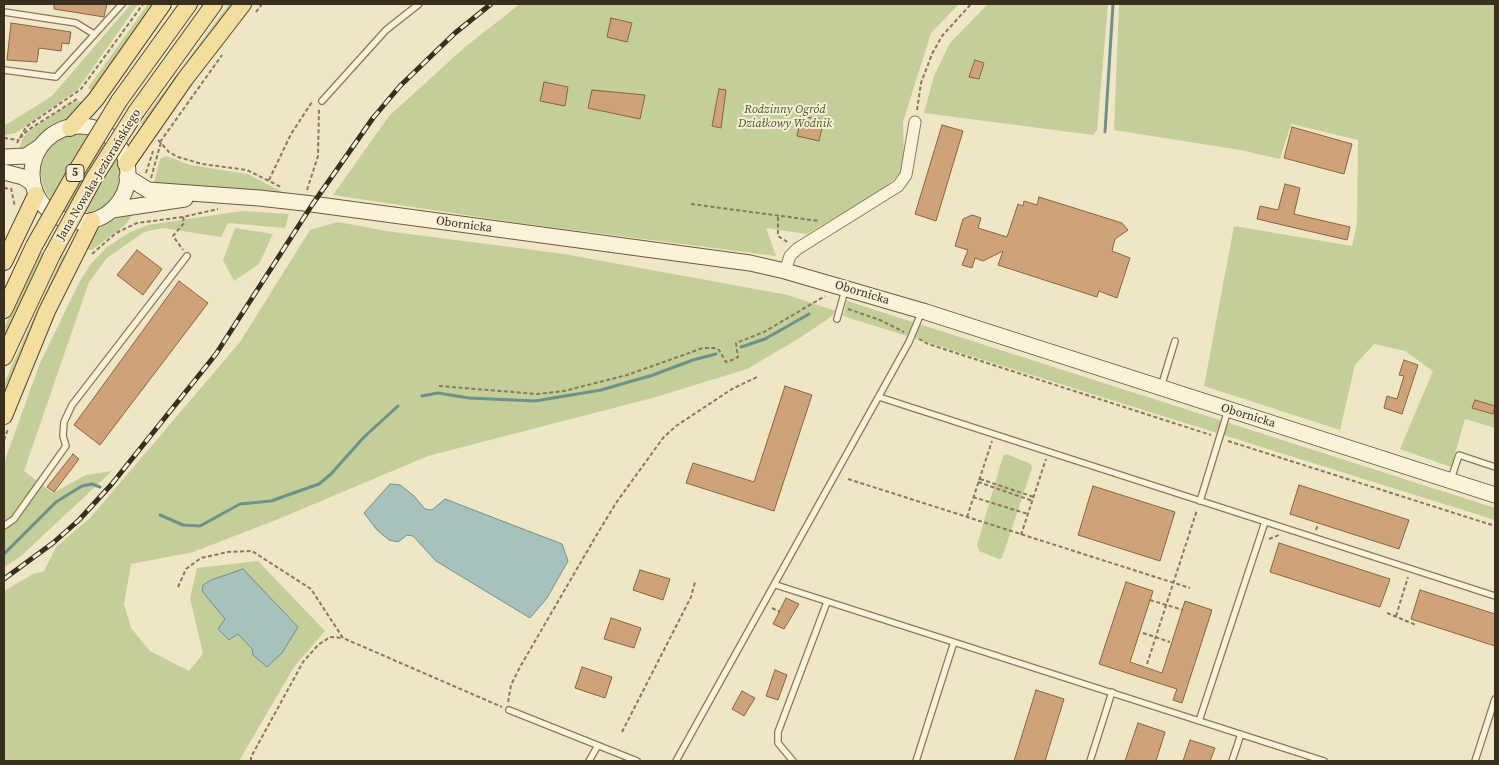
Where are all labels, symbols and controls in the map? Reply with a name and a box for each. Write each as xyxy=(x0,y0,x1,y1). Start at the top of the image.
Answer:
park label: Rodzinny Ogród Działkowy Wodnik xyxy=(738,103,832,131)
street label: Jana Nowaka-Jeziorańskiego xyxy=(54,107,144,243)
road number: 5 xyxy=(66,164,84,182)
street label: Obornicka xyxy=(435,214,493,236)
street label: Obornicka xyxy=(833,278,891,308)
street label: Obornicka xyxy=(1219,401,1277,431)

